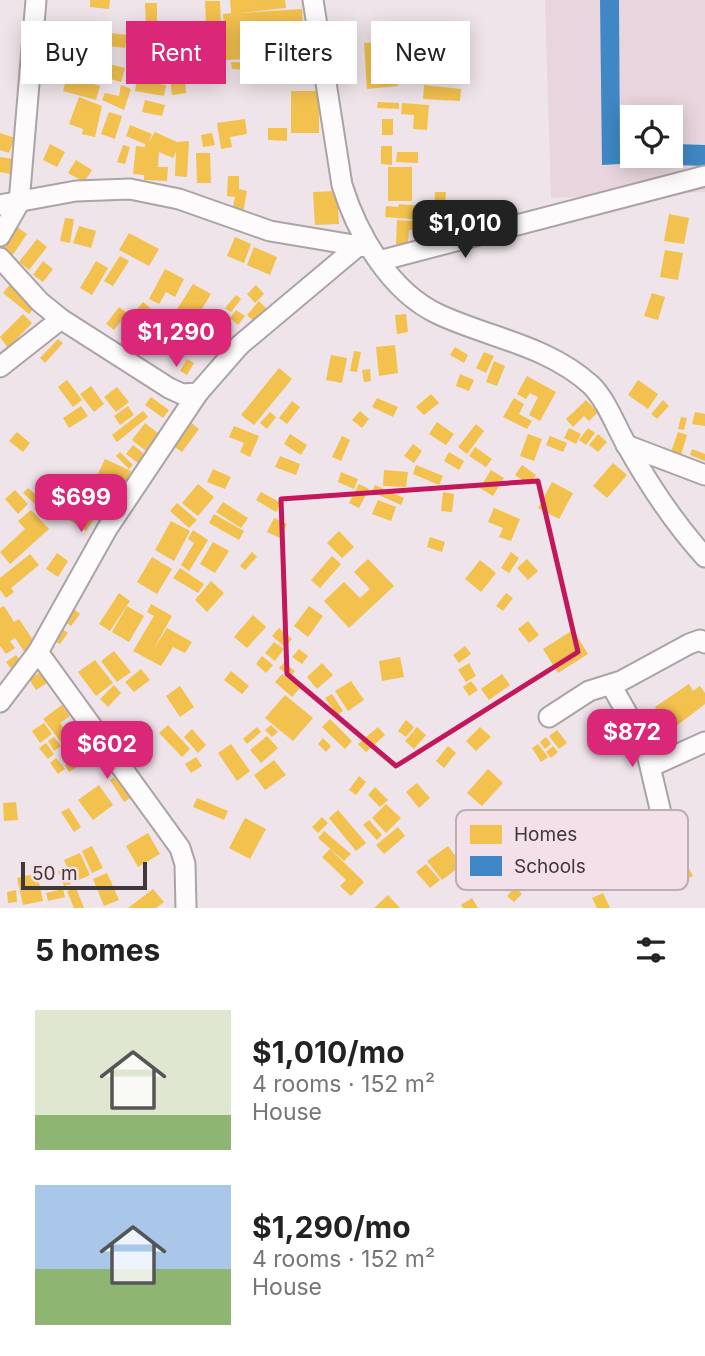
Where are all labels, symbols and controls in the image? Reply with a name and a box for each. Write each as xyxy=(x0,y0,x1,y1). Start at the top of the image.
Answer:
chip: Buy xyxy=(21,21,112,84)
chip: Rent xyxy=(126,21,226,84)
chip: Filters xyxy=(240,21,357,84)
chip: New xyxy=(371,21,470,84)
map controls xyxy=(620,105,683,168)
button: locate xyxy=(620,105,683,168)
pin: $1,010 xyxy=(408,201,522,260)
text: $1,010 xyxy=(429,209,501,237)
pin: $1,290 xyxy=(119,310,233,369)
text: $1,290 xyxy=(137,318,215,346)
pin: $699 xyxy=(40,475,122,534)
text: $699 xyxy=(51,483,111,511)
pin: $872 xyxy=(591,710,673,769)
text: $872 xyxy=(603,718,661,746)
pin: $602 xyxy=(66,722,148,781)
text: $602 xyxy=(77,730,137,758)
legend xyxy=(456,810,688,890)
text: Homes xyxy=(514,823,577,846)
text: Schools xyxy=(514,855,586,878)
scale bar xyxy=(21,859,147,891)
text: 50 m xyxy=(32,862,78,885)
icon: filters xyxy=(632,931,670,969)
text: 5 homes xyxy=(35,932,160,968)
text: $1,010/mo xyxy=(252,1034,405,1070)
icon: home xyxy=(91,1038,175,1122)
text: 4 rooms · 152 m² xyxy=(252,1070,435,1098)
text: House xyxy=(252,1098,322,1126)
text: $1,290/mo xyxy=(252,1209,411,1245)
icon: home xyxy=(91,1213,175,1297)
text: 4 rooms · 152 m² xyxy=(252,1245,435,1273)
text: House xyxy=(252,1273,322,1301)

